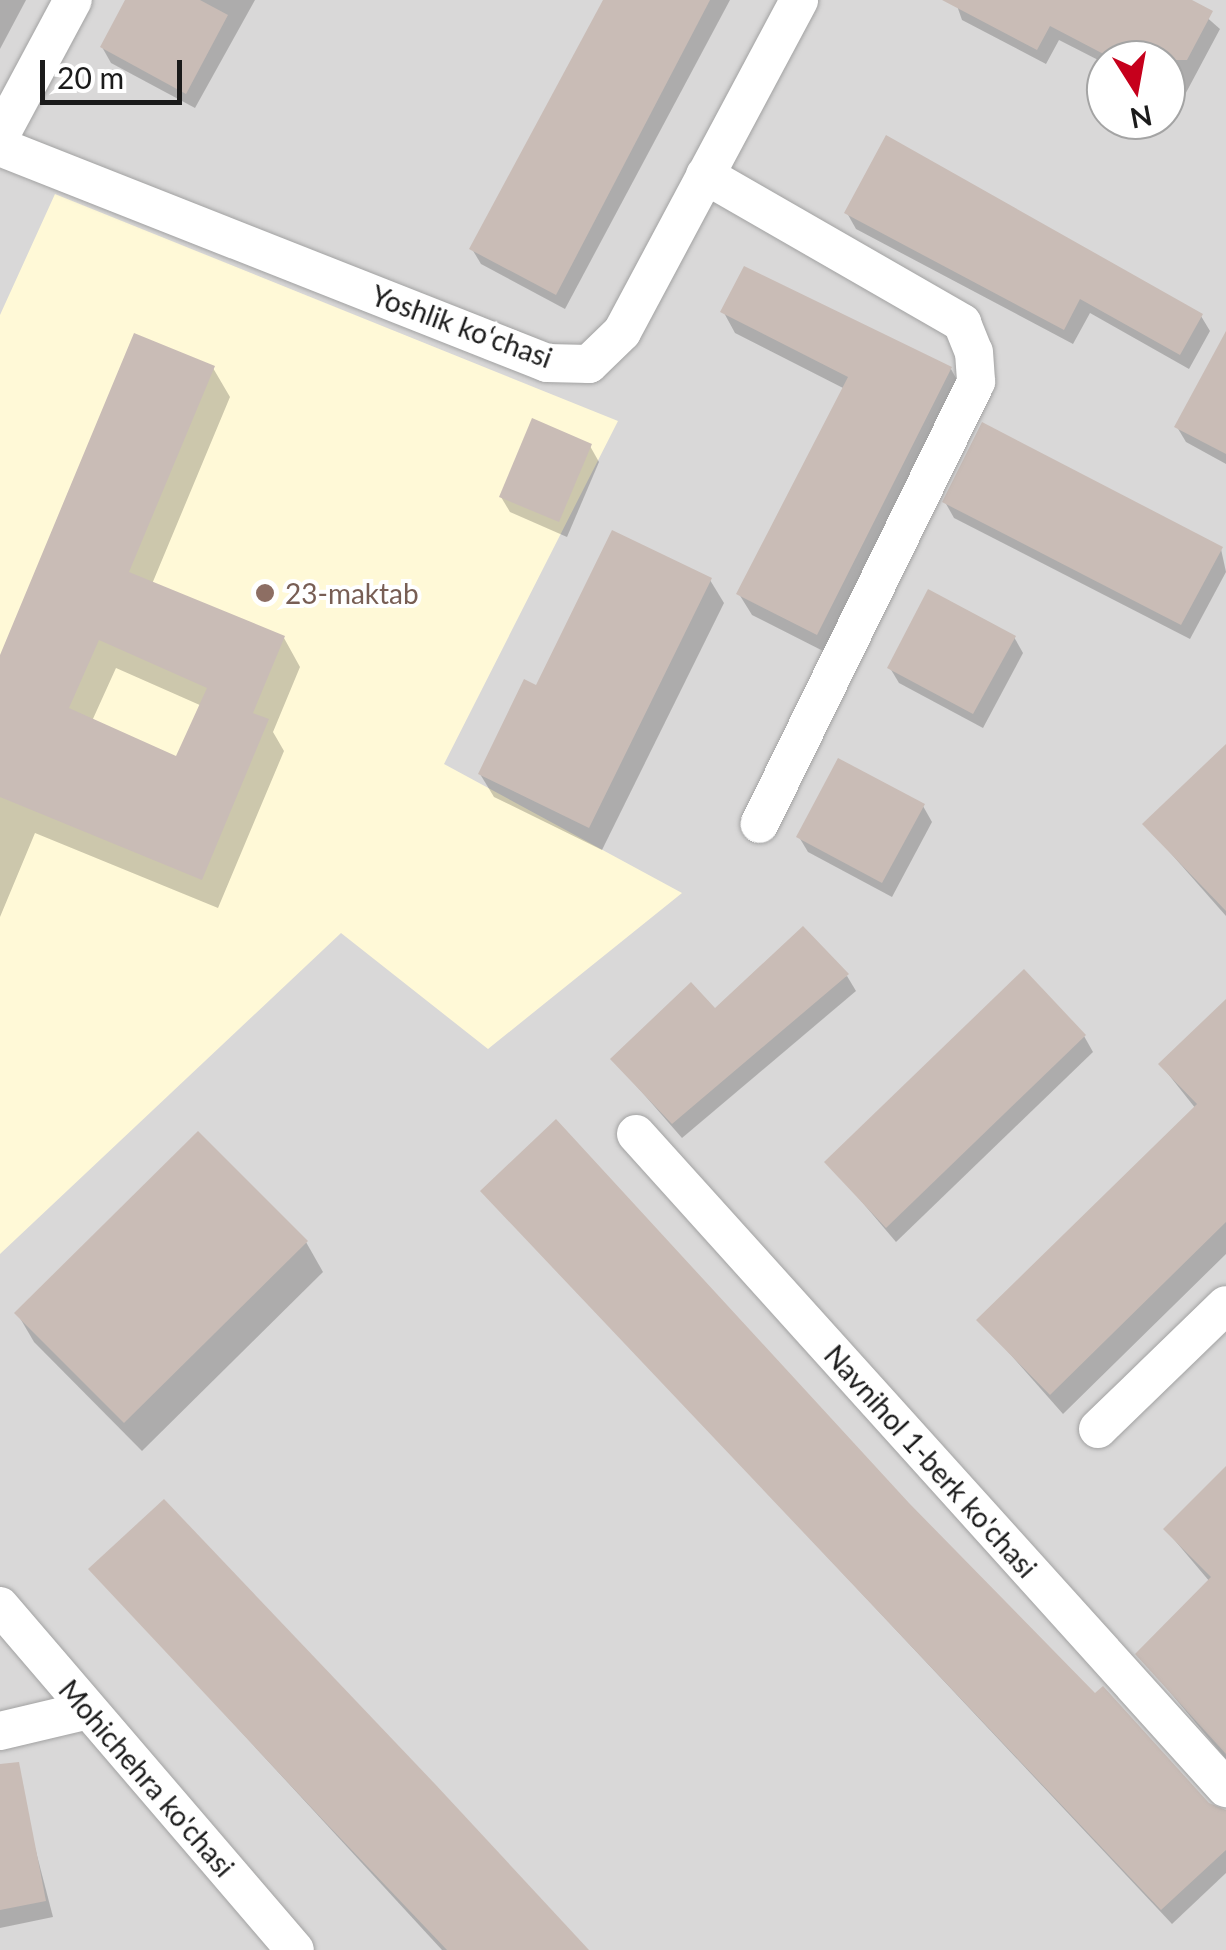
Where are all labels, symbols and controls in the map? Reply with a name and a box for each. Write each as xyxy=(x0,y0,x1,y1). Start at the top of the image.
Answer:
scale bar xyxy=(45,40,188,102)
north arrow xyxy=(1086,40,1186,140)
text: 20 m xyxy=(57,59,124,95)
text: N xyxy=(1128,99,1155,136)
street label: Yoshlik koʻchasi xyxy=(367,278,557,374)
place label: 23-maktab xyxy=(285,576,419,610)
marker: 23-maktab xyxy=(254,582,276,604)
street label: Navnihol 1-berk ko'chasi xyxy=(818,1338,1044,1584)
street label: Mohichehra ko'chasi xyxy=(52,1673,242,1883)

